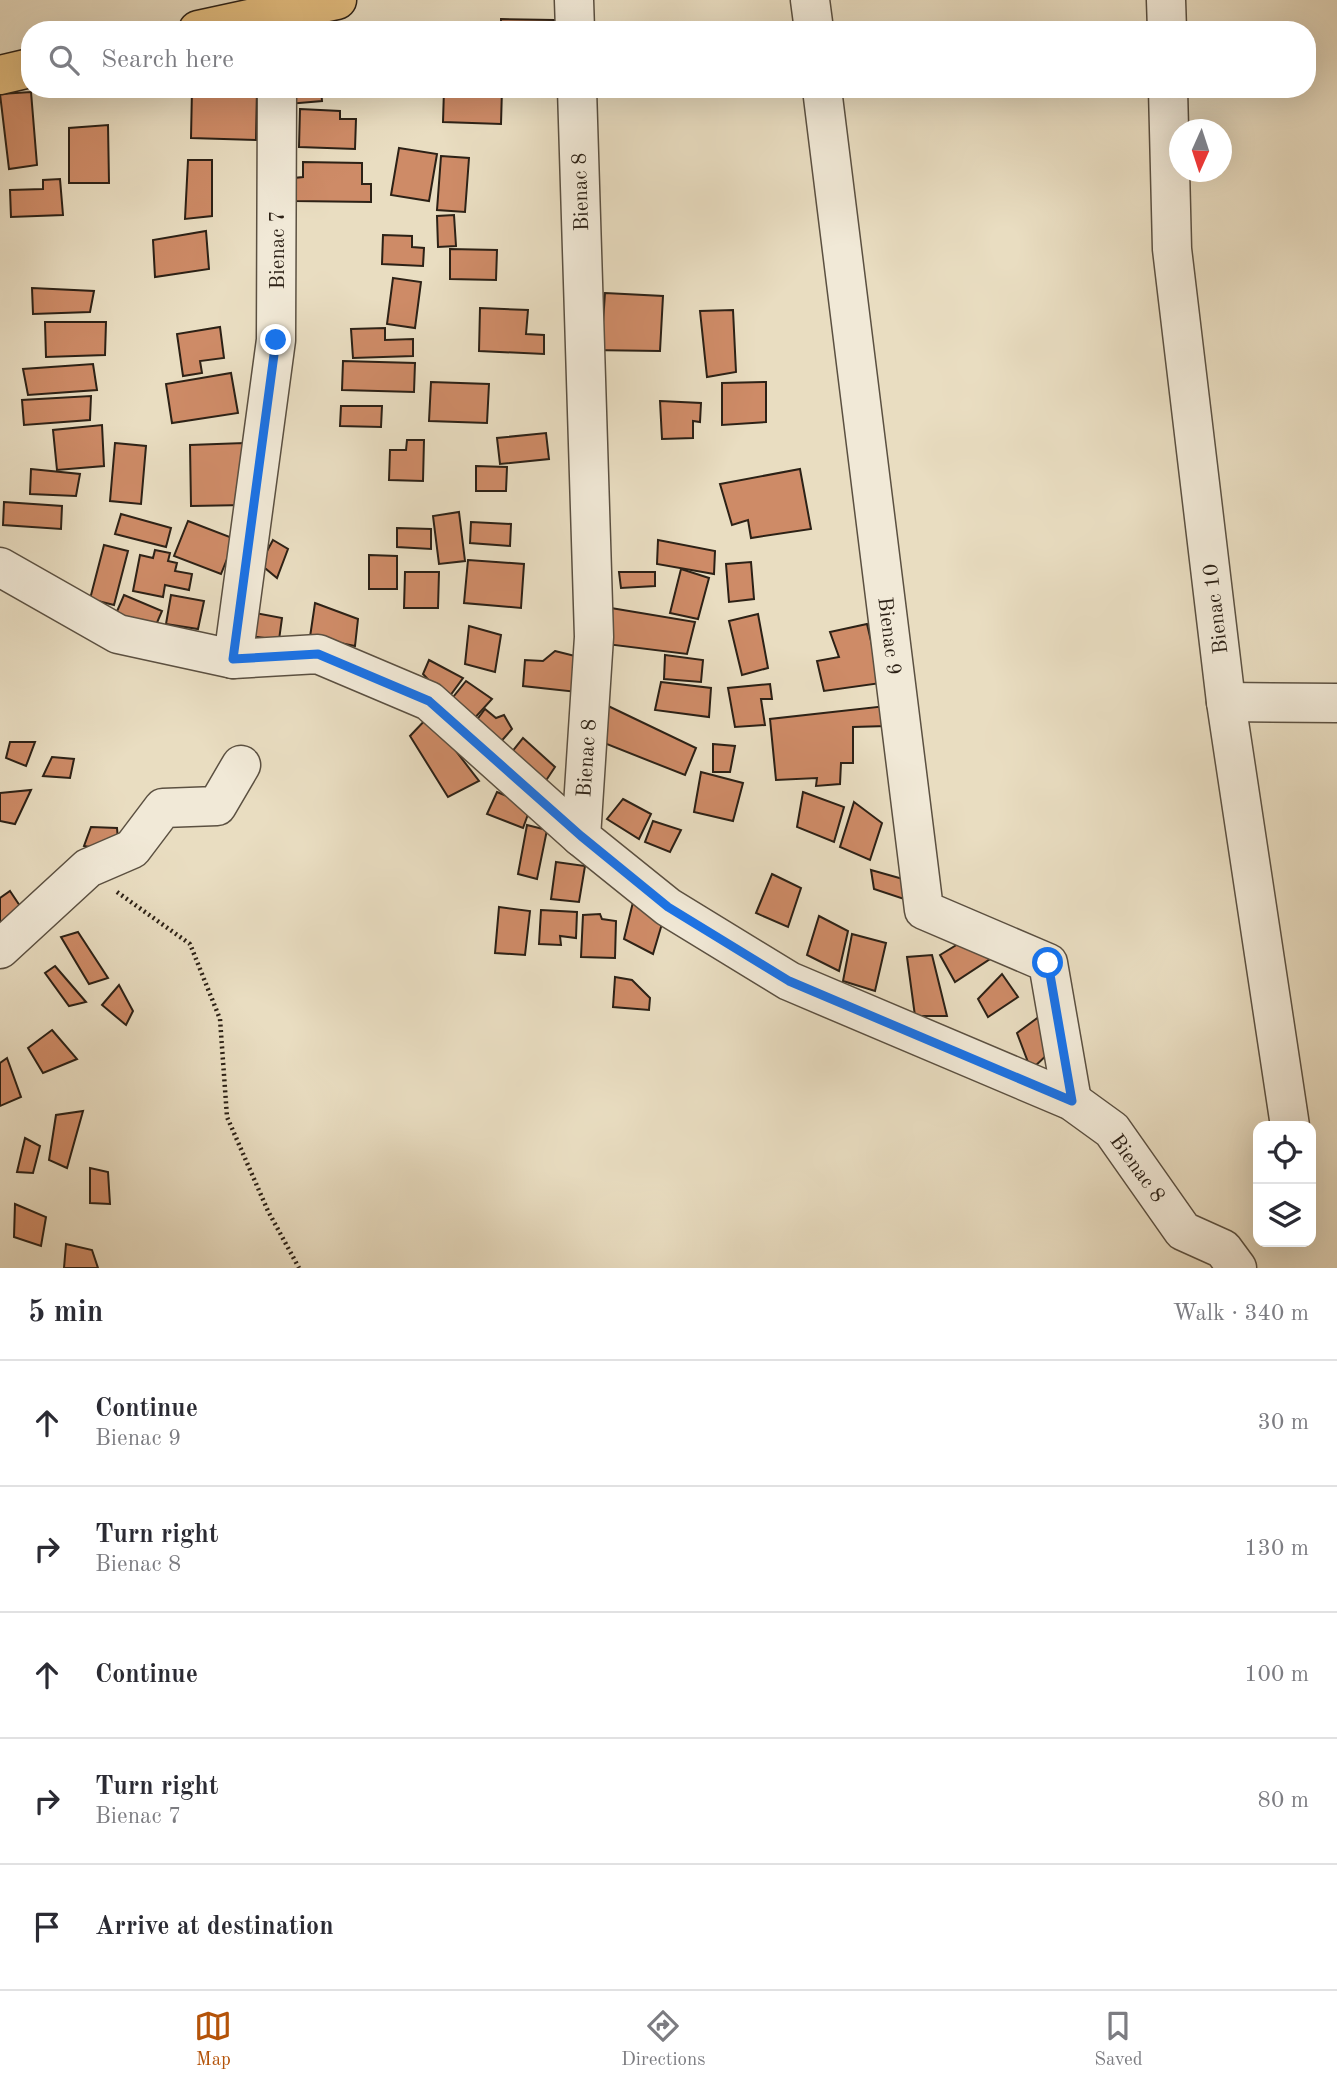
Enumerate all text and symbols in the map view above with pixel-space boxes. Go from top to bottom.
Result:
search box [21,21,1316,98]
icon: search [45,41,83,79]
text: Search here [101,47,234,73]
north arrow [1169,119,1232,182]
street label: Bienac 8 [570,152,593,232]
street label: Bienac 7 [268,211,289,289]
route end [260,324,291,355]
street label: Bienac 10 [1201,562,1232,655]
street label: Bienac 9 [873,596,904,677]
street label: Bienac 8 [574,718,601,798]
route start [1032,947,1063,978]
map controls [1253,1121,1316,1247]
button: locate [1253,1121,1316,1184]
street label: Bienac 8 [1105,1131,1168,1207]
button: layers [1253,1184,1316,1247]
text: 5 min [28,1298,103,1328]
text: Walk · 340 m [1173,1302,1309,1325]
text: Continue [95,1396,198,1422]
icon: ahead [28,1404,66,1442]
text: 30 m [1258,1411,1309,1434]
text: Bienac 9 [95,1427,181,1450]
text: Turn right [95,1522,218,1548]
icon: right [28,1530,66,1568]
text: 130 m [1244,1537,1309,1560]
text: Bienac 8 [95,1553,181,1576]
icon: ahead [28,1656,66,1694]
text: Continue [95,1662,198,1688]
text: 100 m [1244,1663,1309,1686]
text: Turn right [95,1774,218,1800]
icon: right [28,1782,66,1820]
text: 80 m [1258,1789,1309,1812]
text: Bienac 7 [95,1805,181,1828]
icon: arrive [28,1908,66,1946]
text: Arrive at destination [95,1914,334,1940]
tab: Map [194,2007,232,2072]
tab: Directions [621,2007,706,2072]
tab: Saved [1094,2007,1143,2072]

